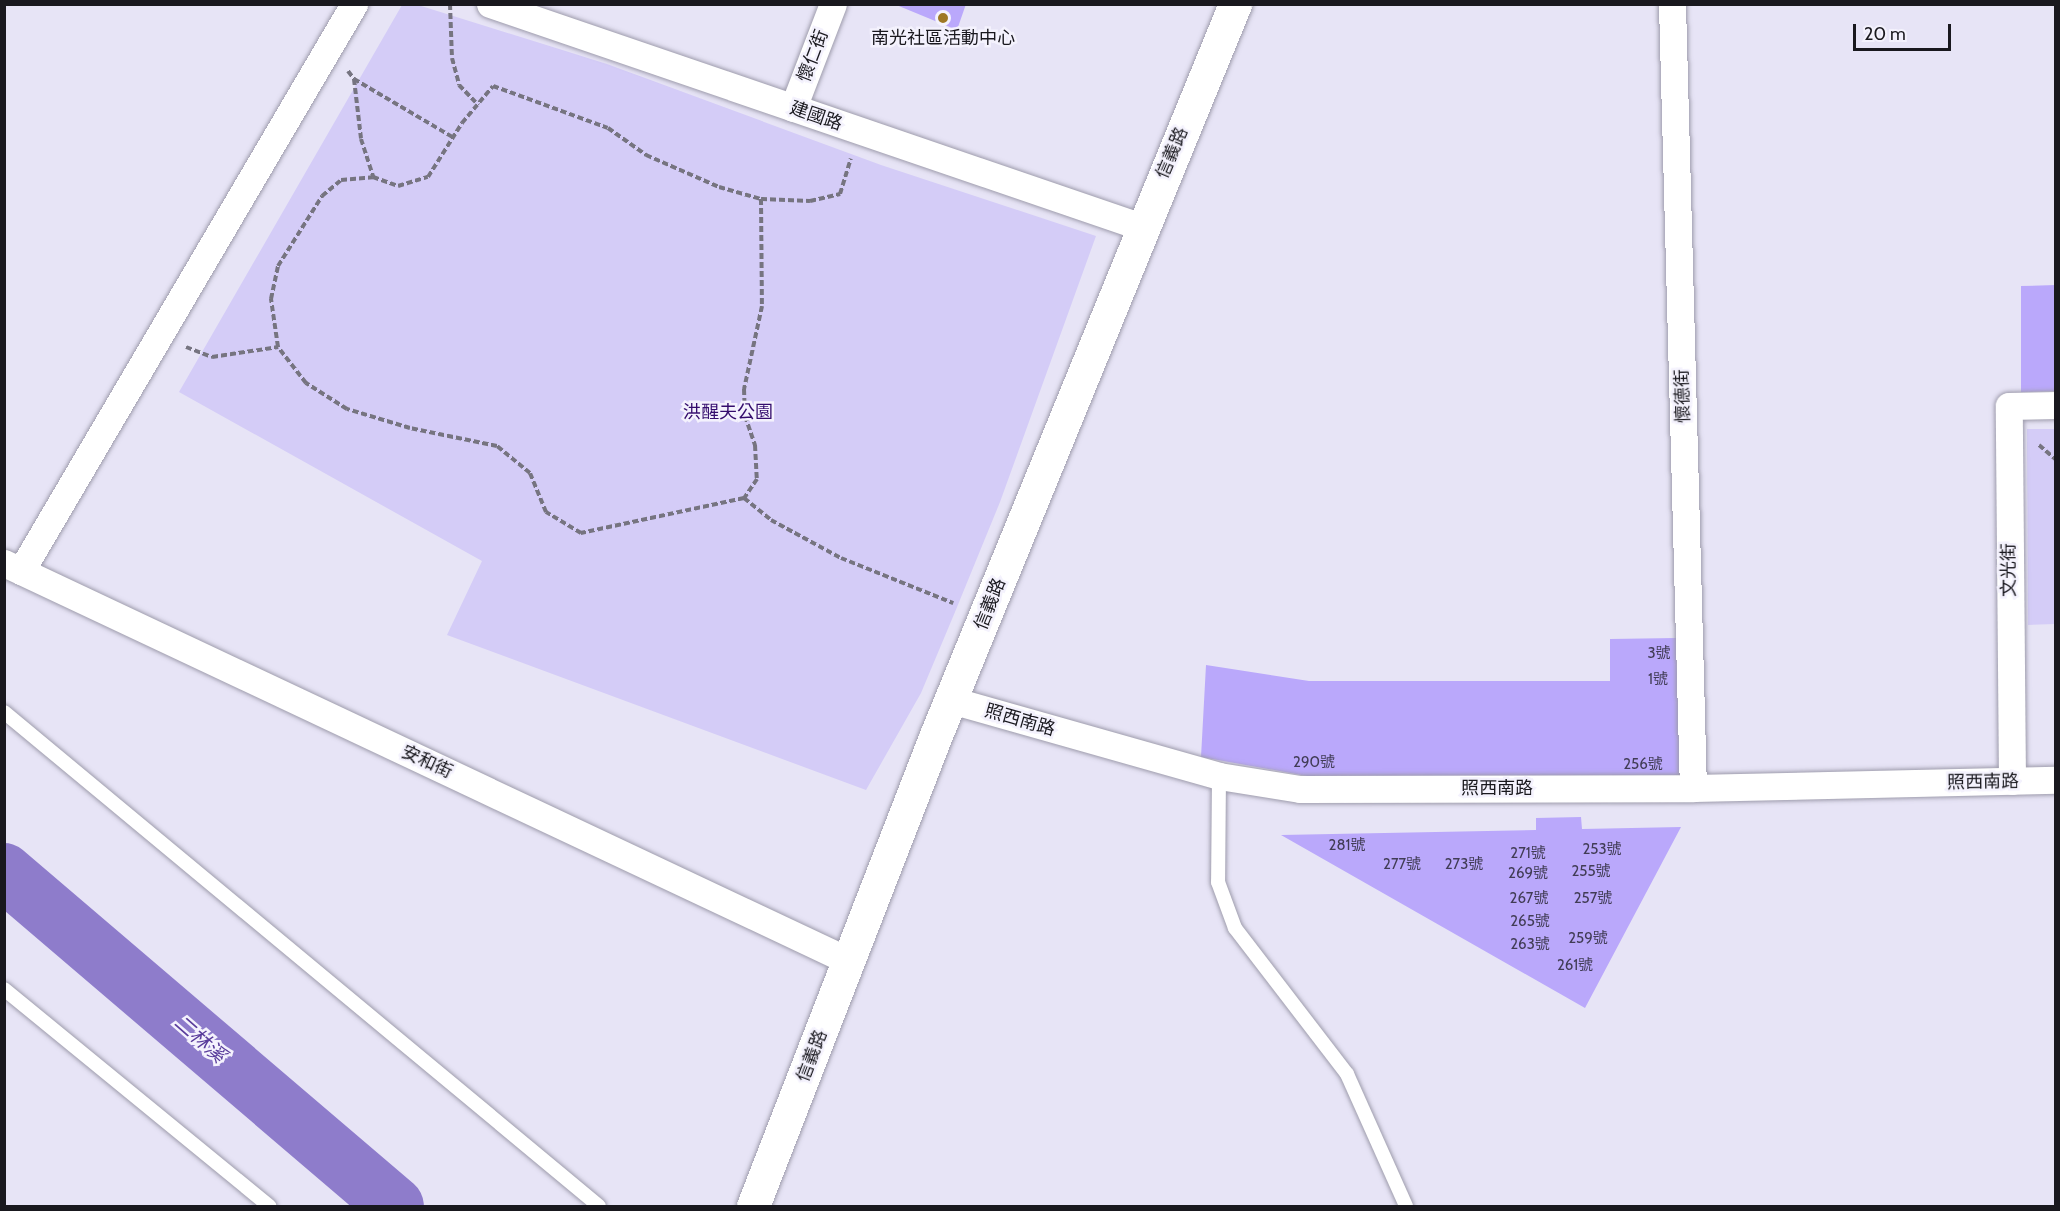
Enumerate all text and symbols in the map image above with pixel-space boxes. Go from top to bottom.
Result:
marker: 南光社區活動中心 [936,11,950,25]
scale bar [1856,12,1954,50]
text: 20 m [1864,23,1906,45]
street label: 懷仁街 [793,27,833,85]
place label: 南光社區活動中心 [871,27,1015,49]
street label: 建國路 [787,97,845,135]
street label: 信義路 [1152,124,1192,182]
street label: 懷德街 [1671,369,1695,423]
park label: 洪醒夫公園 [683,401,773,423]
street label: 文光街 [1998,543,2020,597]
street label: 信義路 [970,575,1010,633]
house number: 3號 [1647,645,1671,663]
house number: 1號 [1648,671,1668,689]
street label: 照西南路 [982,700,1058,740]
street label: 安和街 [398,741,456,783]
house number: 290號 [1293,754,1335,772]
house number: 256號 [1623,756,1663,774]
street label: 照西南路 [1947,771,2019,793]
street label: 照西南路 [1461,777,1533,799]
house number: 281號 [1329,837,1365,855]
house number: 253號 [1582,841,1622,859]
house number: 271號 [1510,845,1546,863]
house number: 277號 [1383,856,1421,874]
house number: 273號 [1445,856,1483,874]
house number: 255號 [1571,863,1611,881]
house number: 269號 [1508,865,1548,883]
house number: 267號 [1510,890,1548,908]
house number: 257號 [1574,890,1612,908]
house number: 265號 [1510,913,1550,931]
house number: 259號 [1568,930,1608,948]
house number: 263號 [1510,936,1550,954]
house number: 261號 [1557,957,1593,975]
water label: 二林溪 [169,1010,231,1068]
street label: 信義路 [792,1027,832,1085]

